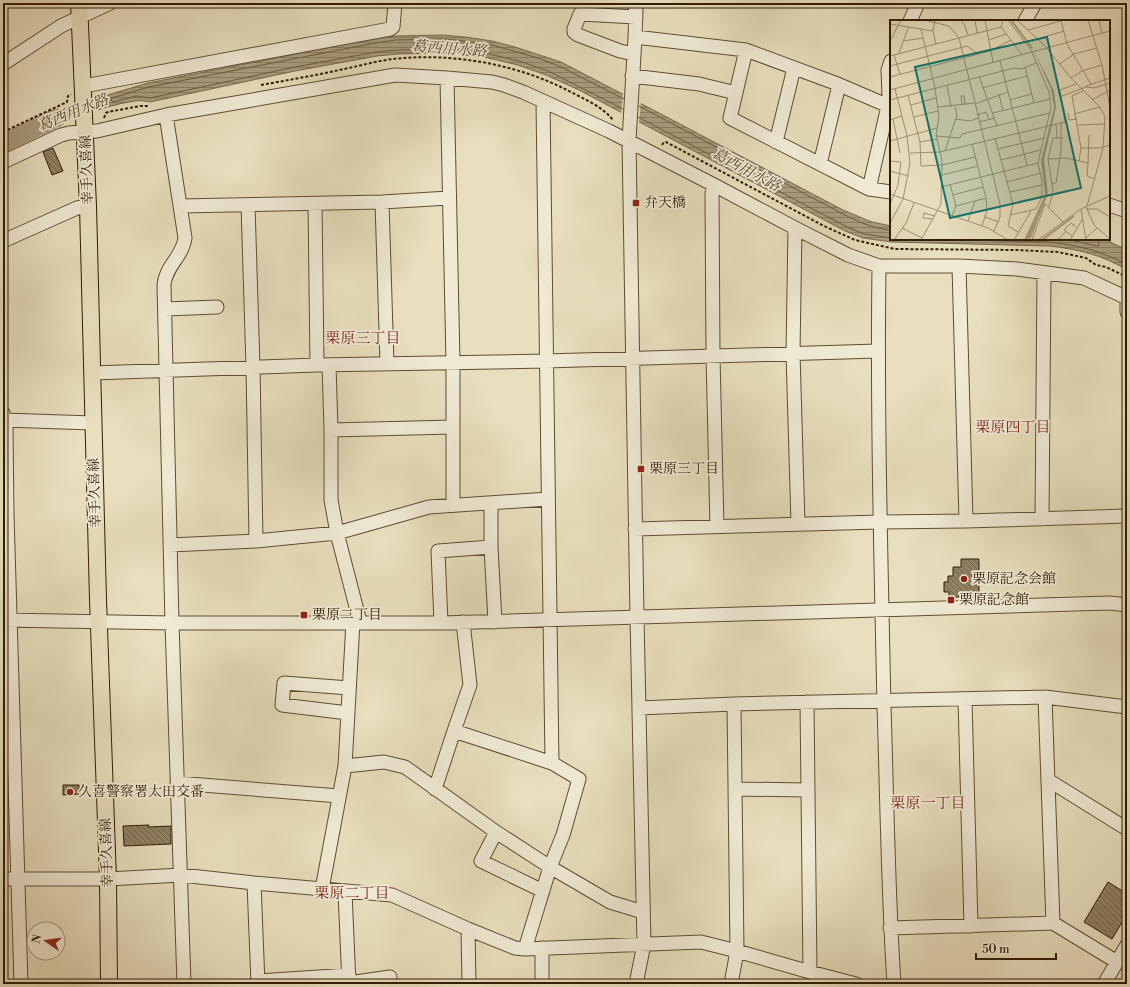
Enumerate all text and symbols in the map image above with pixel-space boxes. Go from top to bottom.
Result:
inset map [890,20,1110,240]
water label: 葛西用水路 [411,37,488,61]
water label: 葛西用水路 [35,90,112,136]
street label: 幸手久喜線 [77,135,97,205]
water label: 葛西用水路 [708,144,784,196]
place label: 弁天橋 [644,194,686,212]
marker: 弁天橋 [631,198,641,208]
district label: 栗原三丁目 [325,329,401,348]
district label: 栗原四丁目 [975,418,1051,437]
street label: 幸手久喜線 [85,458,105,528]
place label: 栗原三丁目 [649,460,719,478]
marker: 栗原三丁目 [636,464,646,474]
place label: 栗原記念会館 [972,570,1056,588]
marker: 栗原記念会館 [959,574,969,584]
place label: 栗原記念館 [959,591,1029,609]
marker: 栗原記念館 [946,595,956,605]
place label: 栗原二丁目 [312,606,382,624]
marker: 栗原二丁目 [299,610,309,620]
place label: 久喜警察署太田交番 [78,783,204,801]
marker: 久喜警察署太田交番 [65,787,75,797]
district label: 栗原一丁目 [890,794,966,813]
street label: 幸手久喜線 [97,818,117,888]
district label: 栗原二丁目 [314,884,390,903]
north arrow [26,921,66,961]
text: N [29,933,45,945]
scale bar [976,935,1056,961]
text: 50 m [982,942,1010,957]

